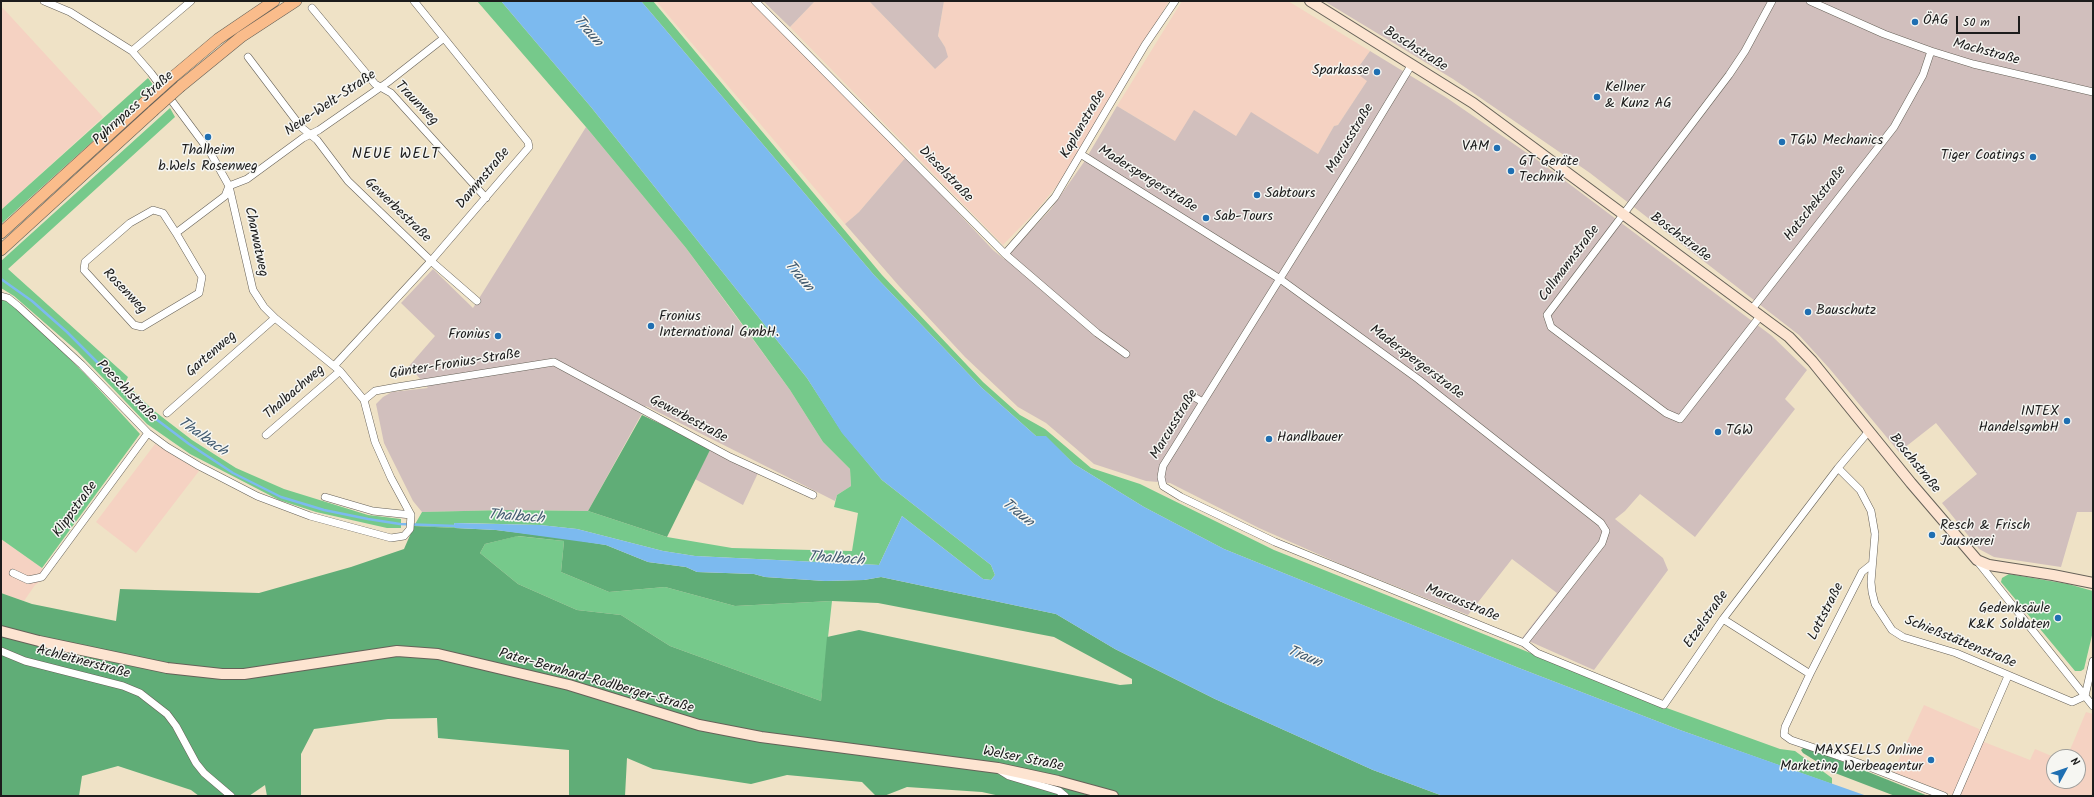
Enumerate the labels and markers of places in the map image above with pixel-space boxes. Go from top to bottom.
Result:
place label: ÖAG [1923,14,1949,30]
marker: ÖAG [1910,17,1920,27]
place label: Sparkasse [1312,64,1369,80]
marker: Sparkasse [1372,67,1382,77]
place label: Kellner & Kunz AG [1605,81,1672,114]
marker: Kellner & Kunz AG [1592,92,1602,102]
marker: Thalheim b.Wels Rosenweg [203,132,213,142]
place label: TGW Mechanics [1790,134,1883,150]
marker: TGW Mechanics [1777,137,1787,147]
place label: VAM [1462,140,1489,156]
marker: VAM [1492,143,1502,153]
place label: Thalheim b.Wels Rosenweg [158,144,258,176]
place label: Tiger Coatings [1941,149,2025,165]
marker: Tiger Coatings [2028,152,2038,162]
place label: GT Geräte Technik [1519,155,1578,188]
marker: GT Geräte Technik [1506,166,1516,176]
place label: Sabtours [1265,187,1315,203]
marker: Sabtours [1252,190,1262,200]
place label: Sab-Tours [1214,210,1273,226]
marker: Sab-Tours [1201,213,1211,223]
place label: Bauschutz [1816,304,1876,320]
marker: Bauschutz [1803,307,1813,317]
place label: Fronius International GmbH. [659,310,779,342]
marker: Fronius International GmbH. [646,321,656,331]
place label: Fronius [448,328,490,344]
marker: Fronius [493,331,503,341]
place label: INTEX HandelsgmbH [1978,405,2059,438]
marker: INTEX HandelsgmbH [2062,416,2072,426]
place label: TGW [1726,424,1753,440]
marker: TGW [1713,427,1723,437]
place label: Handlbauer [1277,431,1342,447]
marker: Handlbauer [1264,434,1274,444]
place label: Resch & Frisch Jausnerei [1940,519,2030,552]
marker: Resch & Frisch Jausnerei [1927,530,1937,540]
place label: Gedenksäule K&K Soldaten [1968,602,2050,634]
marker: Gedenksäule K&K Soldaten [2053,613,2063,623]
place label: MAXSELLS Online Marketing Werbeagentur [1780,744,1923,776]
marker: MAXSELLS Online Marketing Werbeagentur [1926,755,1936,765]

